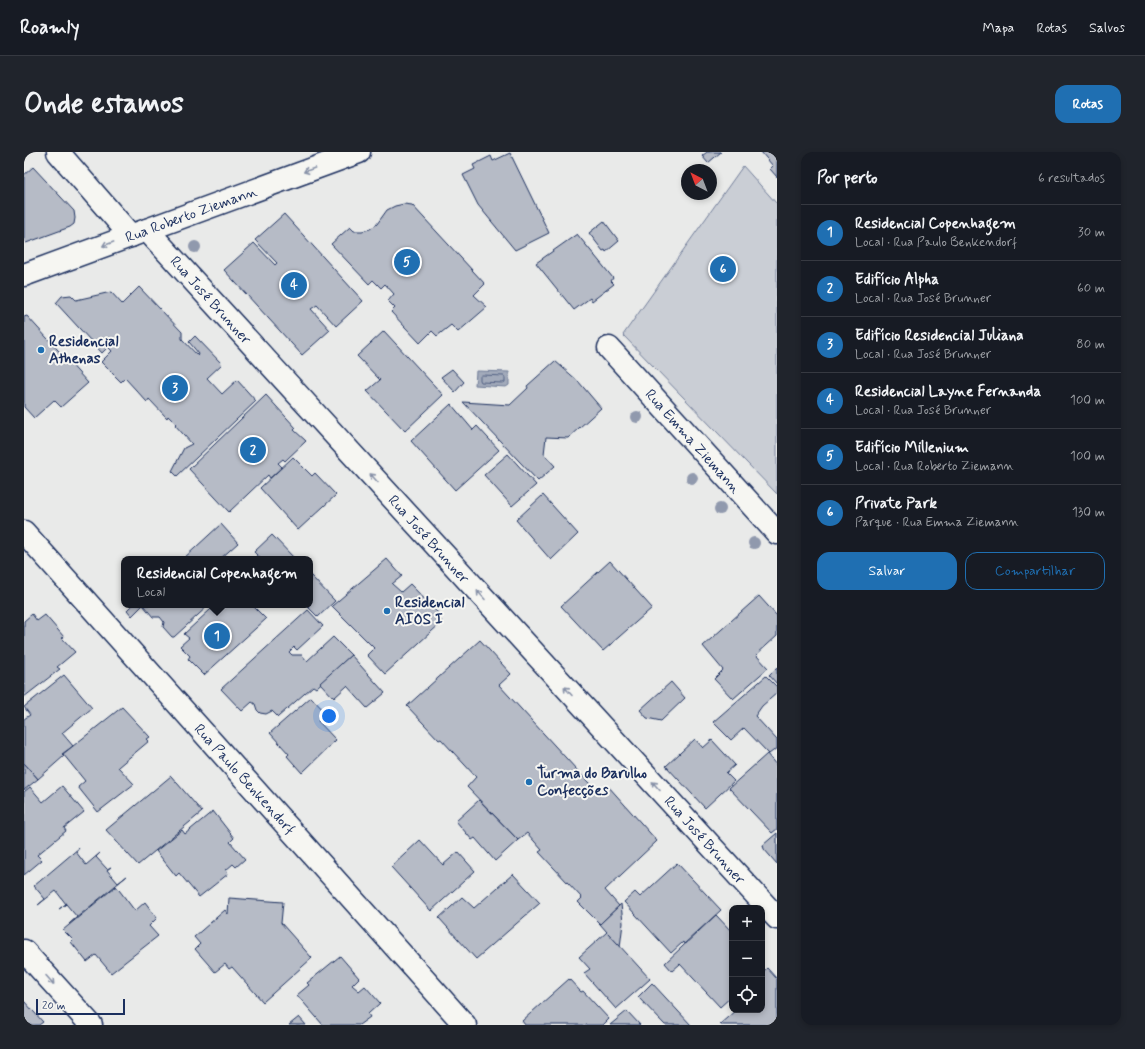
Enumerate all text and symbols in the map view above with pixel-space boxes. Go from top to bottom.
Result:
text: Roamly [20,15,79,40]
text: Mapa [983,19,1014,37]
text: Rotas [1036,19,1067,37]
text: Salvos [1089,19,1125,37]
button: Rotas [1055,85,1121,123]
text: Onde estamos [24,86,184,123]
north arrow [681,164,717,200]
one-way arrow [304,167,316,175]
text: Por perto [817,167,878,189]
text: 6 resultados [1038,170,1105,187]
street label: Rua Roberto Ziemann [123,182,260,248]
text: Residencial Copenhagem [855,214,1016,234]
text: 1 [827,224,833,241]
text: 30 m [1078,224,1105,241]
text: Local · Rua Paulo Benkendorf [855,234,1017,251]
one-way arrow [103,241,115,249]
pin: 5 [394,247,420,277]
street label: Rua José Brunner [165,252,256,350]
pin: 6 [710,254,736,284]
pin: 4 [281,270,307,300]
text: Edifício Alpha [855,270,939,290]
text: 2 [827,280,833,297]
text: 60 m [1077,280,1105,297]
text: Local · Rua José Brunner [855,290,991,307]
text: Edifício Residencial Juliana [855,326,1024,346]
place label: Residencial Athenas [49,332,118,369]
text: 3 [827,336,833,353]
text: 80 m [1076,336,1105,353]
marker: Residencial Athenas [36,345,46,355]
text: Local · Rua José Brunner [855,346,991,363]
pin: 3 [162,373,188,403]
text: Residencial Layne Fernanda [855,382,1041,402]
street label: Rua Emma Ziemann [640,385,745,498]
text: 4 [826,392,834,409]
text: 100 m [1070,392,1105,409]
text: Local · Rua José Brunner [855,402,991,419]
pin: 2 [240,435,266,465]
text: Edifício Millenium [855,438,969,458]
text: 5 [826,448,834,465]
text: 100 m [1070,448,1105,465]
text: Local · Rua Roberto Ziemann [855,458,1014,475]
one-way arrow [369,473,379,483]
street label: Rua José Brunner [383,491,474,589]
text: Private Park [855,494,937,514]
text: 6 [827,504,833,521]
text: 130 m [1072,504,1105,521]
text: Parque · Rua Emma Ziemann [855,514,1019,531]
button: Salvar [817,552,957,590]
button: Compartilhar [965,552,1105,590]
popup [121,556,313,608]
text: Residencial Copenhagem [137,564,297,584]
text: Local [137,584,165,601]
one-way arrow [476,590,485,600]
place label: Residencial AIOS I [395,593,464,630]
marker: Residencial AIOS I [382,606,392,616]
pin: 1 [204,621,230,651]
one-way arrow [564,685,573,696]
your location [319,706,339,726]
street label: Rua Paulo Benkendorf [189,720,300,839]
place label: Turma do Barulho Confecções [537,764,648,801]
marker: Turma do Barulho Confecções [524,777,534,787]
one-way arrow [652,782,661,792]
street label: Rua José Brunner [659,792,750,890]
map controls [729,905,765,1013]
button: + [729,905,765,941]
button: − [729,941,765,977]
one-way arrow [45,975,55,985]
button: locate [729,977,765,1013]
scale bar [36,997,125,1016]
text: 20 m [42,999,65,1013]

